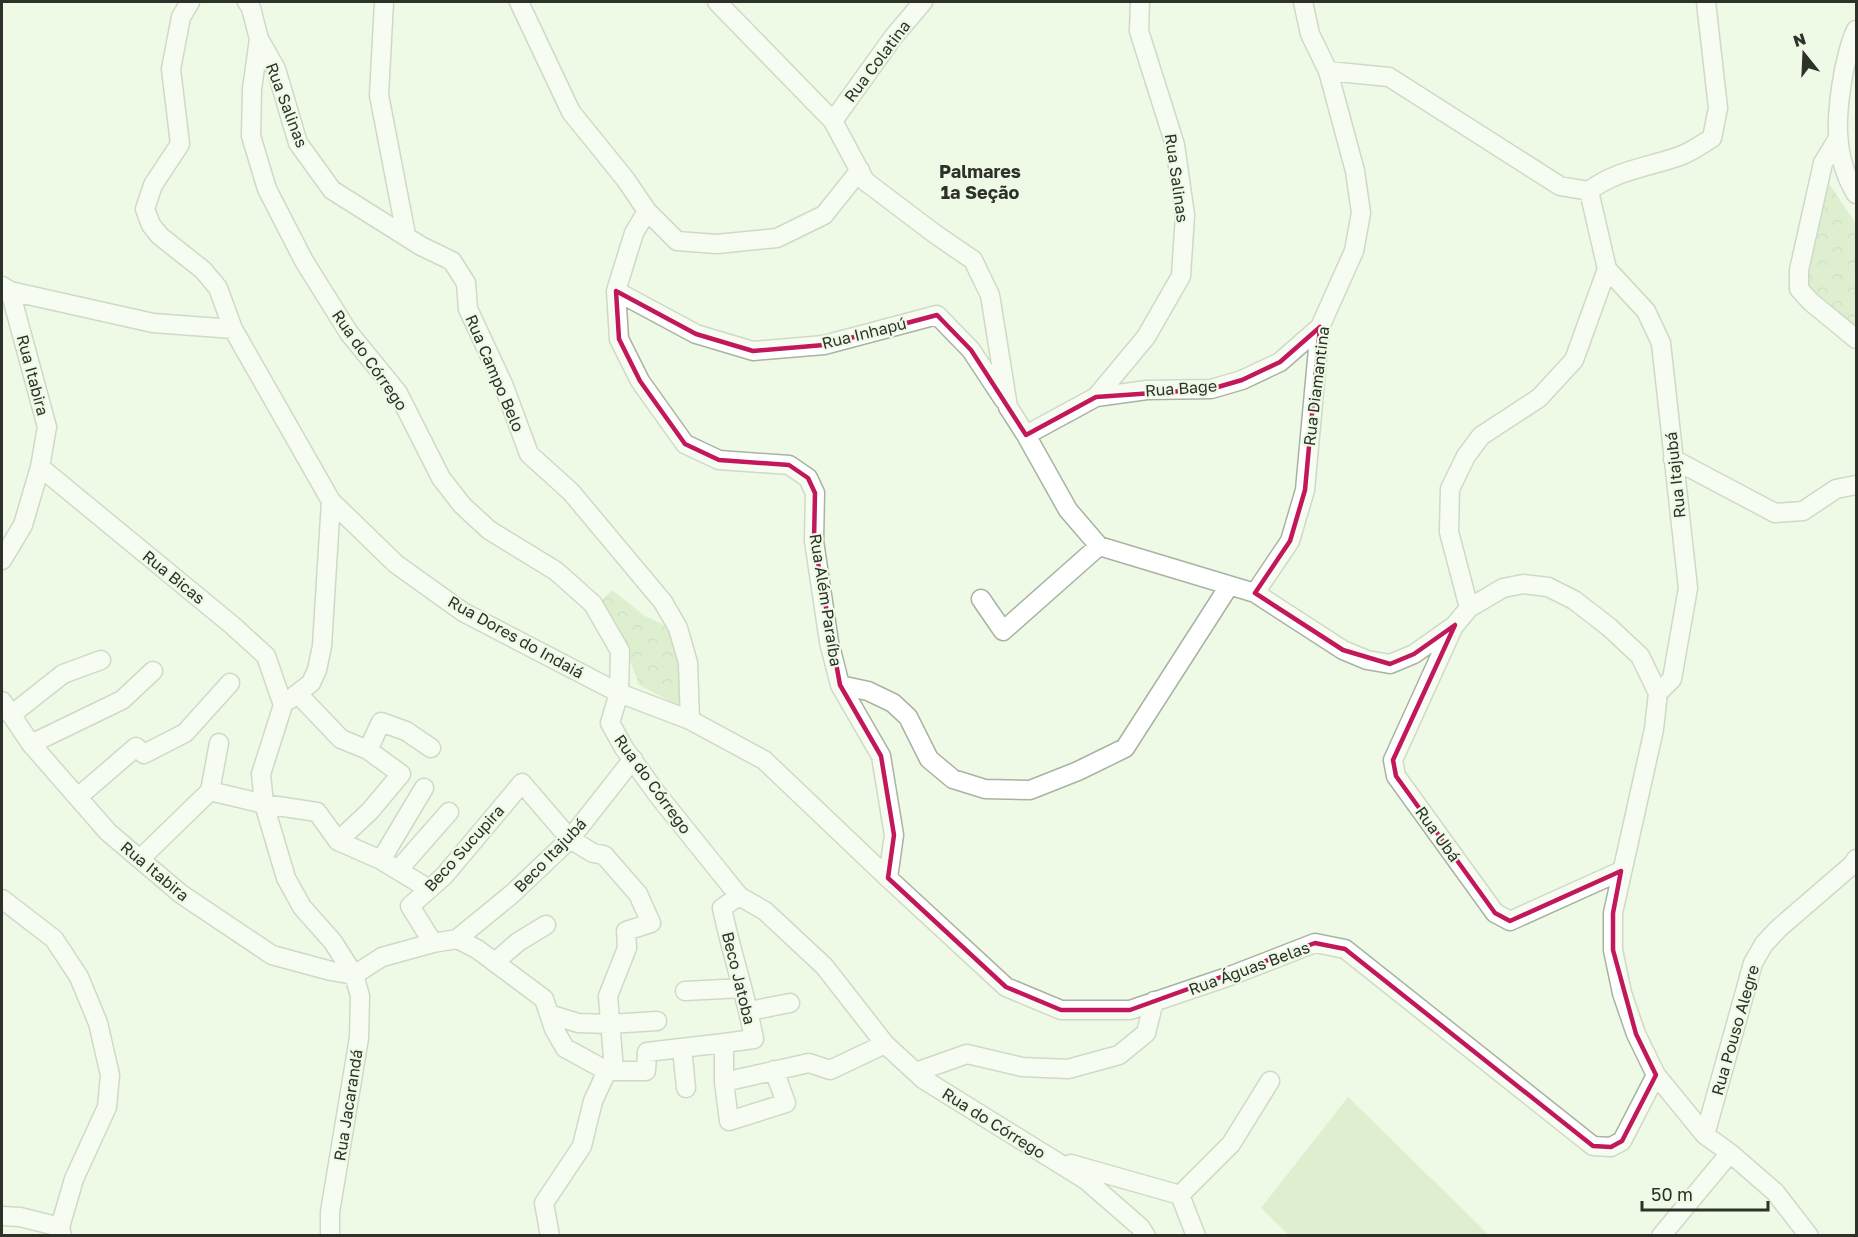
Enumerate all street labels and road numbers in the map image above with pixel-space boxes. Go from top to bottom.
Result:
street label: Rua Colatina [840,16,914,106]
street label: Rua Salinas [262,60,312,150]
street label: Rua Salinas [1161,132,1193,224]
street label: Rua do Córrego [328,306,412,414]
street label: Rua Campo Belo [461,311,529,435]
street label: Rua Inhapú [820,313,908,353]
street label: Rua Diamantina [1299,325,1333,447]
street label: Rua Itabira [13,332,53,418]
street label: Rua Bage [1144,376,1218,400]
street label: Rua Itajubá [1661,431,1689,519]
street label: Rua Além Paraíba [806,532,846,668]
street label: Rua Bicas [139,546,209,608]
street label: Rua Dores do Indaiá [444,591,588,683]
street label: Rua do Córrego [610,730,696,838]
street label: Beco Sucupira [420,800,508,896]
street label: Rua Ubá [1411,802,1465,866]
street label: Beco Itajubá [510,814,590,896]
street label: Rua Itabira [117,837,193,905]
street label: Beco Jatoba [718,930,760,1026]
street label: Rua Águas Belas [1186,937,1312,999]
street label: Rua Pouso Alegre [1707,962,1763,1098]
street label: Rua Jacarandá [329,1048,367,1162]
street label: Rua do Córrego [939,1083,1049,1163]

